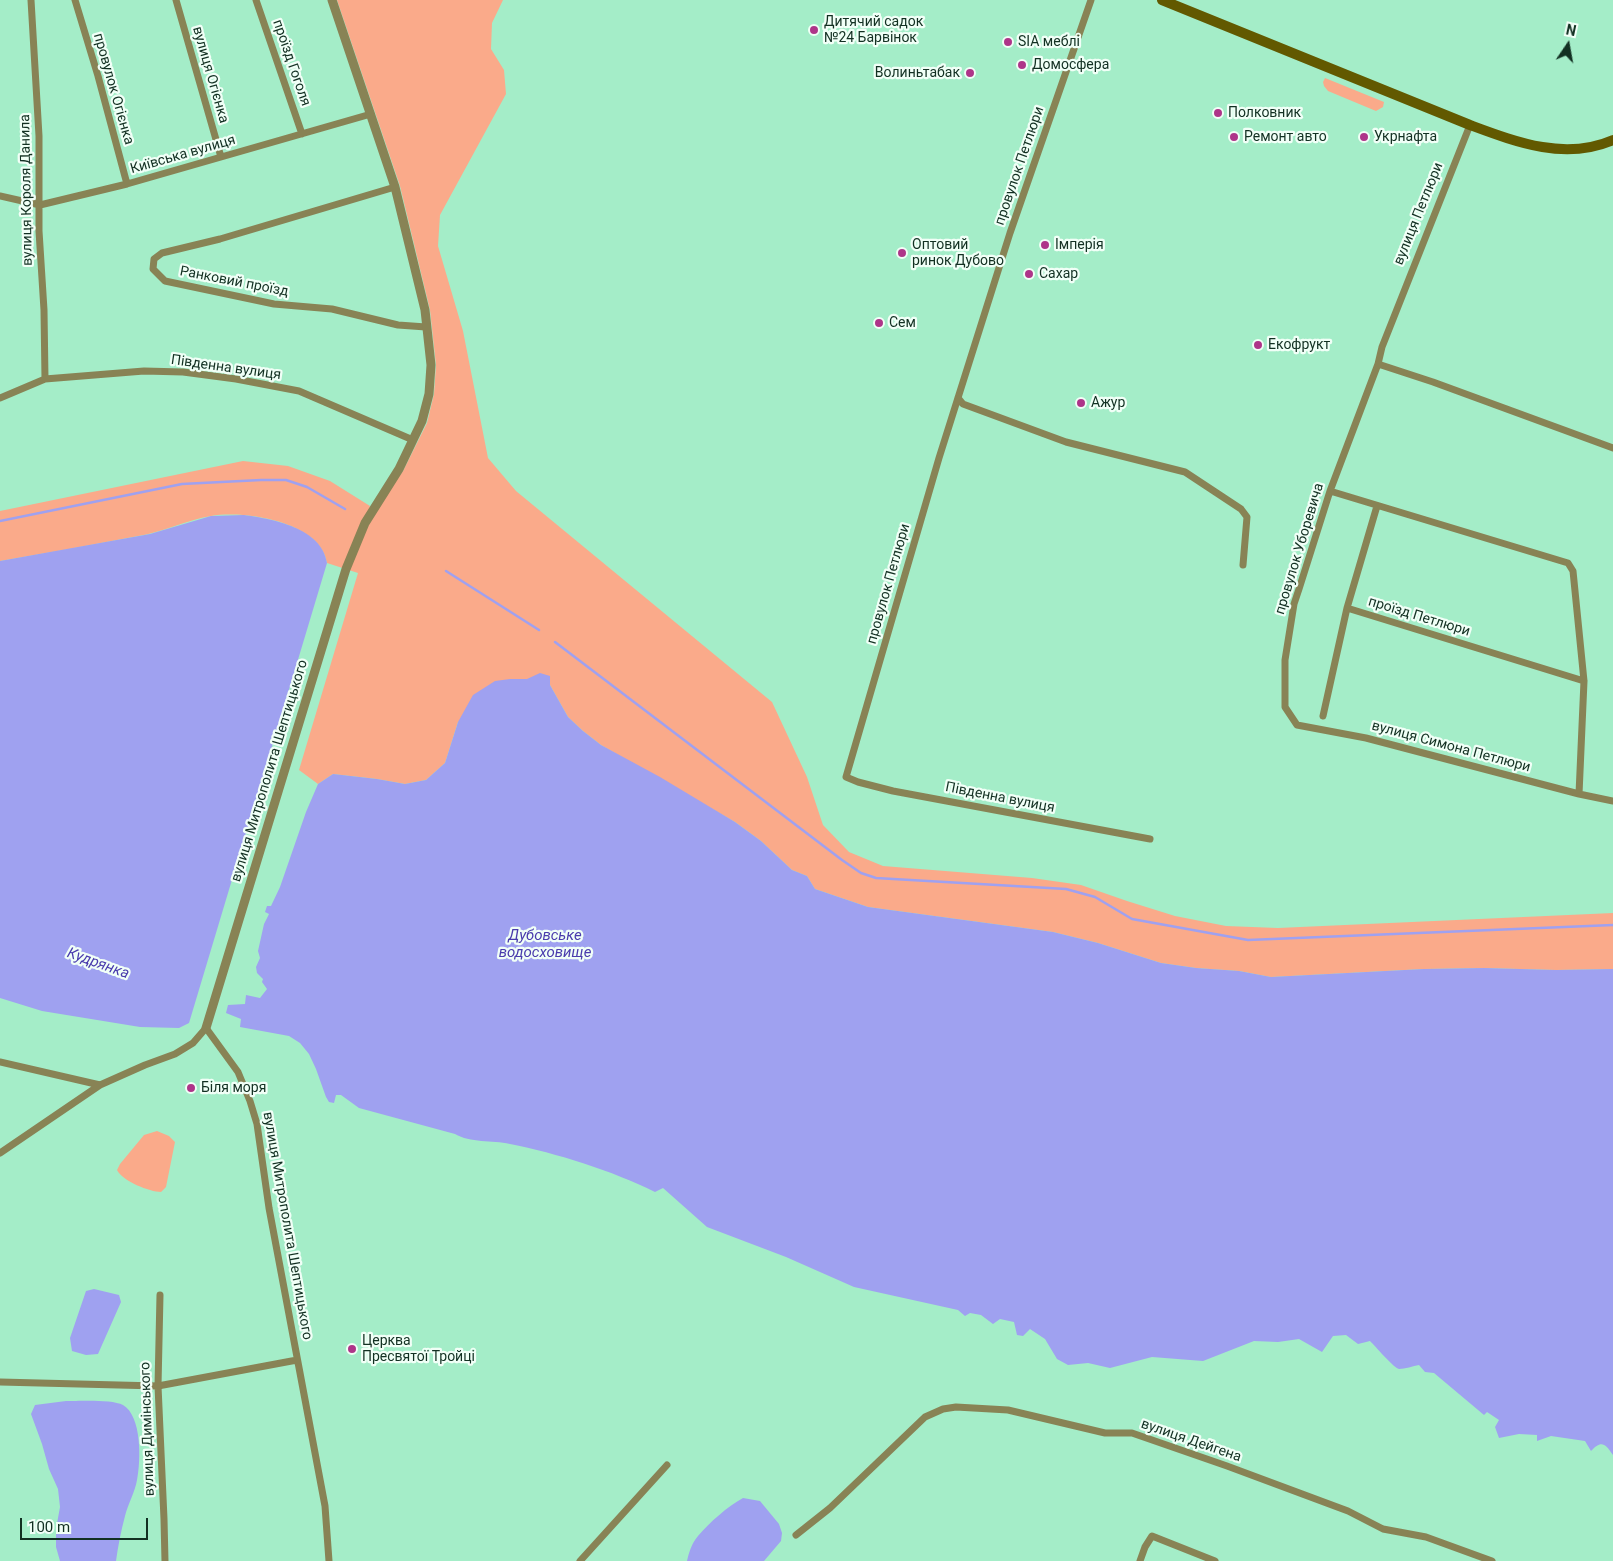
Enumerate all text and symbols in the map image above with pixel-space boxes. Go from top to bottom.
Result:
place label: Дитячий садок №24 Барвінок [824,14,923,46]
street label: проїзд Гоголя [268,18,314,108]
north arrow [1543,20,1593,70]
text: N [1565,21,1578,39]
marker: Дитячий садок №24 Барвінок [808,24,820,36]
street label: вулиця Огієнка [188,25,232,125]
street label: провулок Огієнка [89,31,137,147]
place label: SIA меблі [1018,34,1080,50]
marker: SIA меблі [1002,36,1014,48]
place label: Домосфера [1032,57,1109,73]
marker: Домосфера [1016,59,1028,71]
place label: Волиньтабак [875,65,960,81]
marker: Волиньтабак [964,67,976,79]
street label: провулок Петлюри [992,105,1048,227]
place label: Полковник [1228,105,1301,121]
marker: Полковник [1212,107,1224,119]
street label: вулиця Короля Данила [17,114,37,266]
place label: Ремонт авто [1244,129,1327,145]
place label: Укрнафта [1374,129,1437,145]
marker: Ремонт авто [1228,131,1240,143]
marker: Укрнафта [1358,131,1370,143]
street label: Київська вулиця [129,132,237,178]
street label: вулиця Петлюри [1391,160,1447,268]
place label: Оптовий ринок Дубово [912,237,1004,270]
place label: Імперія [1055,237,1104,253]
marker: Імперія [1039,239,1051,251]
marker: Оптовий ринок Дубово [896,247,908,259]
street label: Ранковий проїзд [178,263,290,301]
place label: Сахар [1039,266,1078,282]
marker: Сахар [1023,268,1035,280]
place label: Сем [889,315,916,331]
marker: Сем [873,317,885,329]
place label: Екофрукт [1268,337,1330,353]
marker: Екофрукт [1252,339,1264,351]
street label: Південна вулиця [170,352,282,384]
place label: Ажур [1091,395,1125,411]
marker: Ажур [1075,397,1087,409]
street label: провулок Уборевича [1272,481,1328,617]
street label: провулок Петлюри [864,522,914,646]
street label: проїзд Петлюри [1366,594,1472,640]
street label: вулиця Митрополита Шептицького [228,658,312,884]
street label: вулиця Симона Петлюри [1370,718,1532,776]
street label: Південна вулиця [944,779,1056,817]
water label: Дубовське водосховище [499,927,591,962]
water label: Кудрянка [65,944,131,984]
place label: Біля моря [201,1080,266,1096]
marker: Біля моря [185,1082,197,1094]
street label: вулиця Митрополита Шептицького [259,1111,315,1341]
place label: Церква Пресвятої Тройці [362,1333,475,1365]
marker: Церква Пресвятої Тройці [346,1343,358,1355]
street label: вулиця Димінського [137,1361,159,1497]
street label: вулиця Дейгена [1139,1416,1243,1466]
scale bar [22,1508,150,1540]
text: 100 m [28,1518,70,1536]

